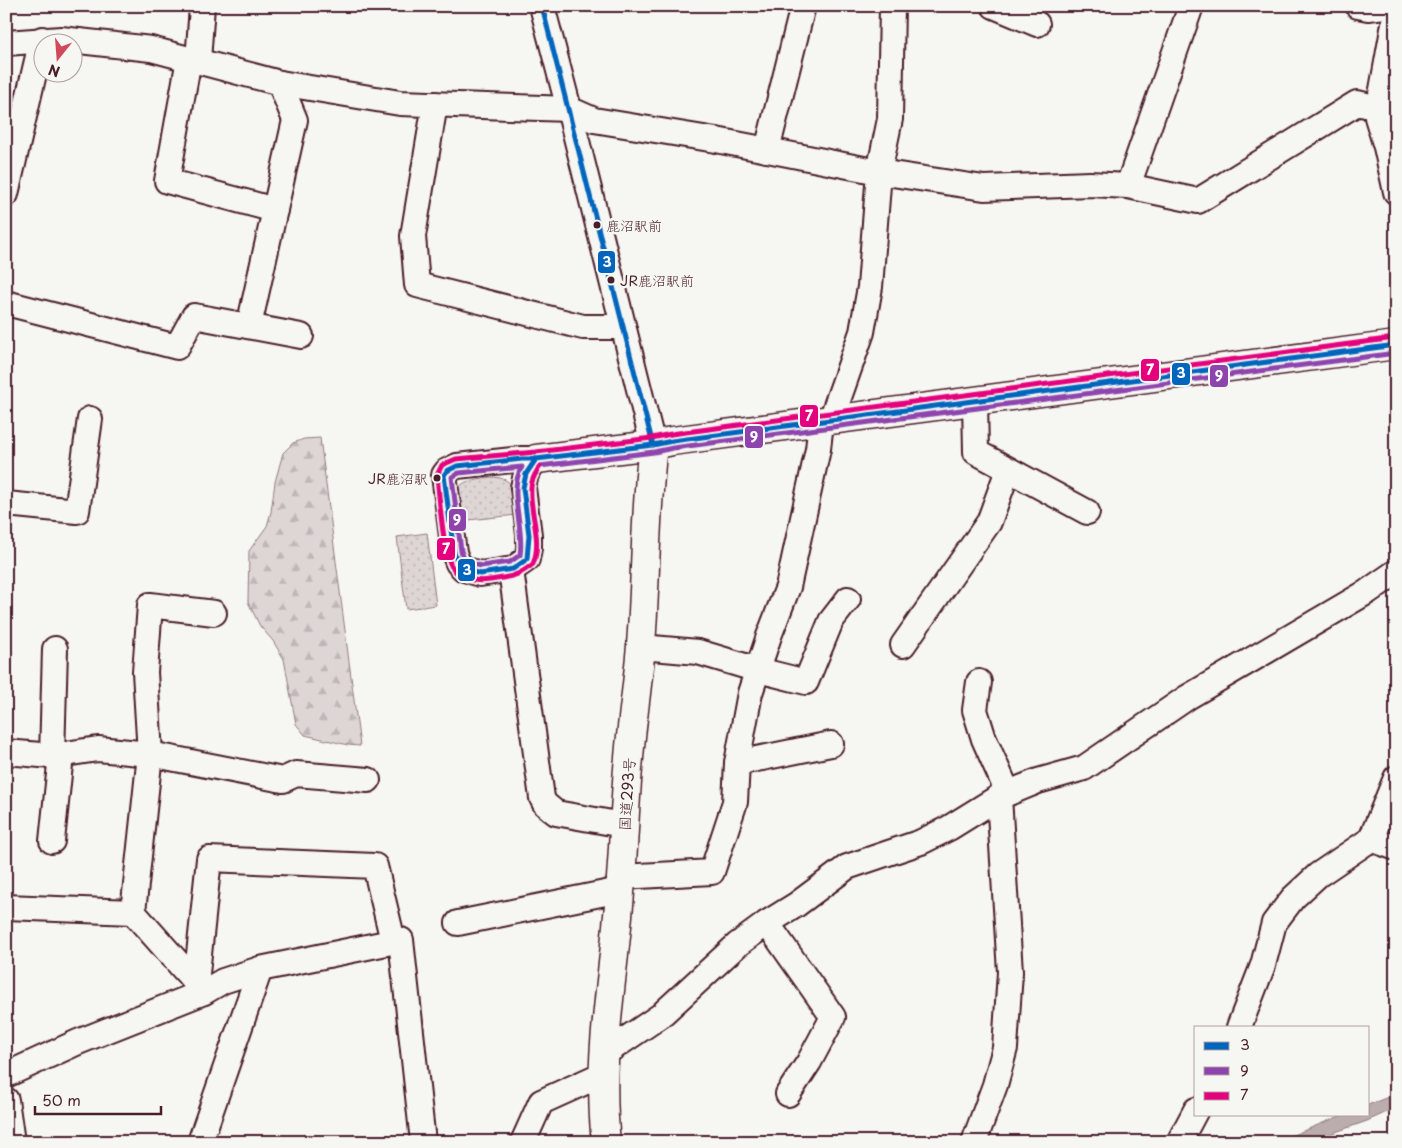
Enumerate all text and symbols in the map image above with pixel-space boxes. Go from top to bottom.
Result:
north arrow [32,32,82,82]
text: N [46,59,62,83]
place label: 鹿沼駅前 [606,215,662,236]
marker: 鹿沼駅前 [592,220,602,230]
line badge: 3 [597,250,616,274]
text: 3 [602,251,612,272]
place label: JR鹿沼駅前 [620,270,694,291]
marker: JR鹿沼駅前 [606,275,616,285]
line badge: 7 [1140,358,1160,382]
text: 7 [1146,359,1155,380]
line badge: 3 [1171,362,1191,386]
text: 3 [1176,362,1186,383]
line badge: 9 [1209,364,1229,388]
text: 9 [1215,365,1223,386]
line badge: 7 [799,404,819,428]
text: 7 [805,405,814,426]
line badge: 9 [744,425,764,449]
text: 9 [750,426,758,447]
place label: JR鹿沼駅 [368,468,428,489]
marker: JR鹿沼駅 [432,473,442,483]
line badge: 9 [448,508,467,532]
text: 9 [453,509,461,530]
line badge: 7 [436,537,456,561]
text: 7 [442,538,451,559]
line badge: 3 [457,558,476,582]
text: 3 [462,559,472,580]
street label: 国道293号 [612,756,640,832]
legend [1194,1026,1370,1116]
text: 3 [1240,1032,1250,1055]
text: 9 [1240,1058,1249,1081]
text: 7 [1240,1082,1249,1105]
scale bar [35,1083,161,1115]
text: 50 m [42,1088,81,1111]

